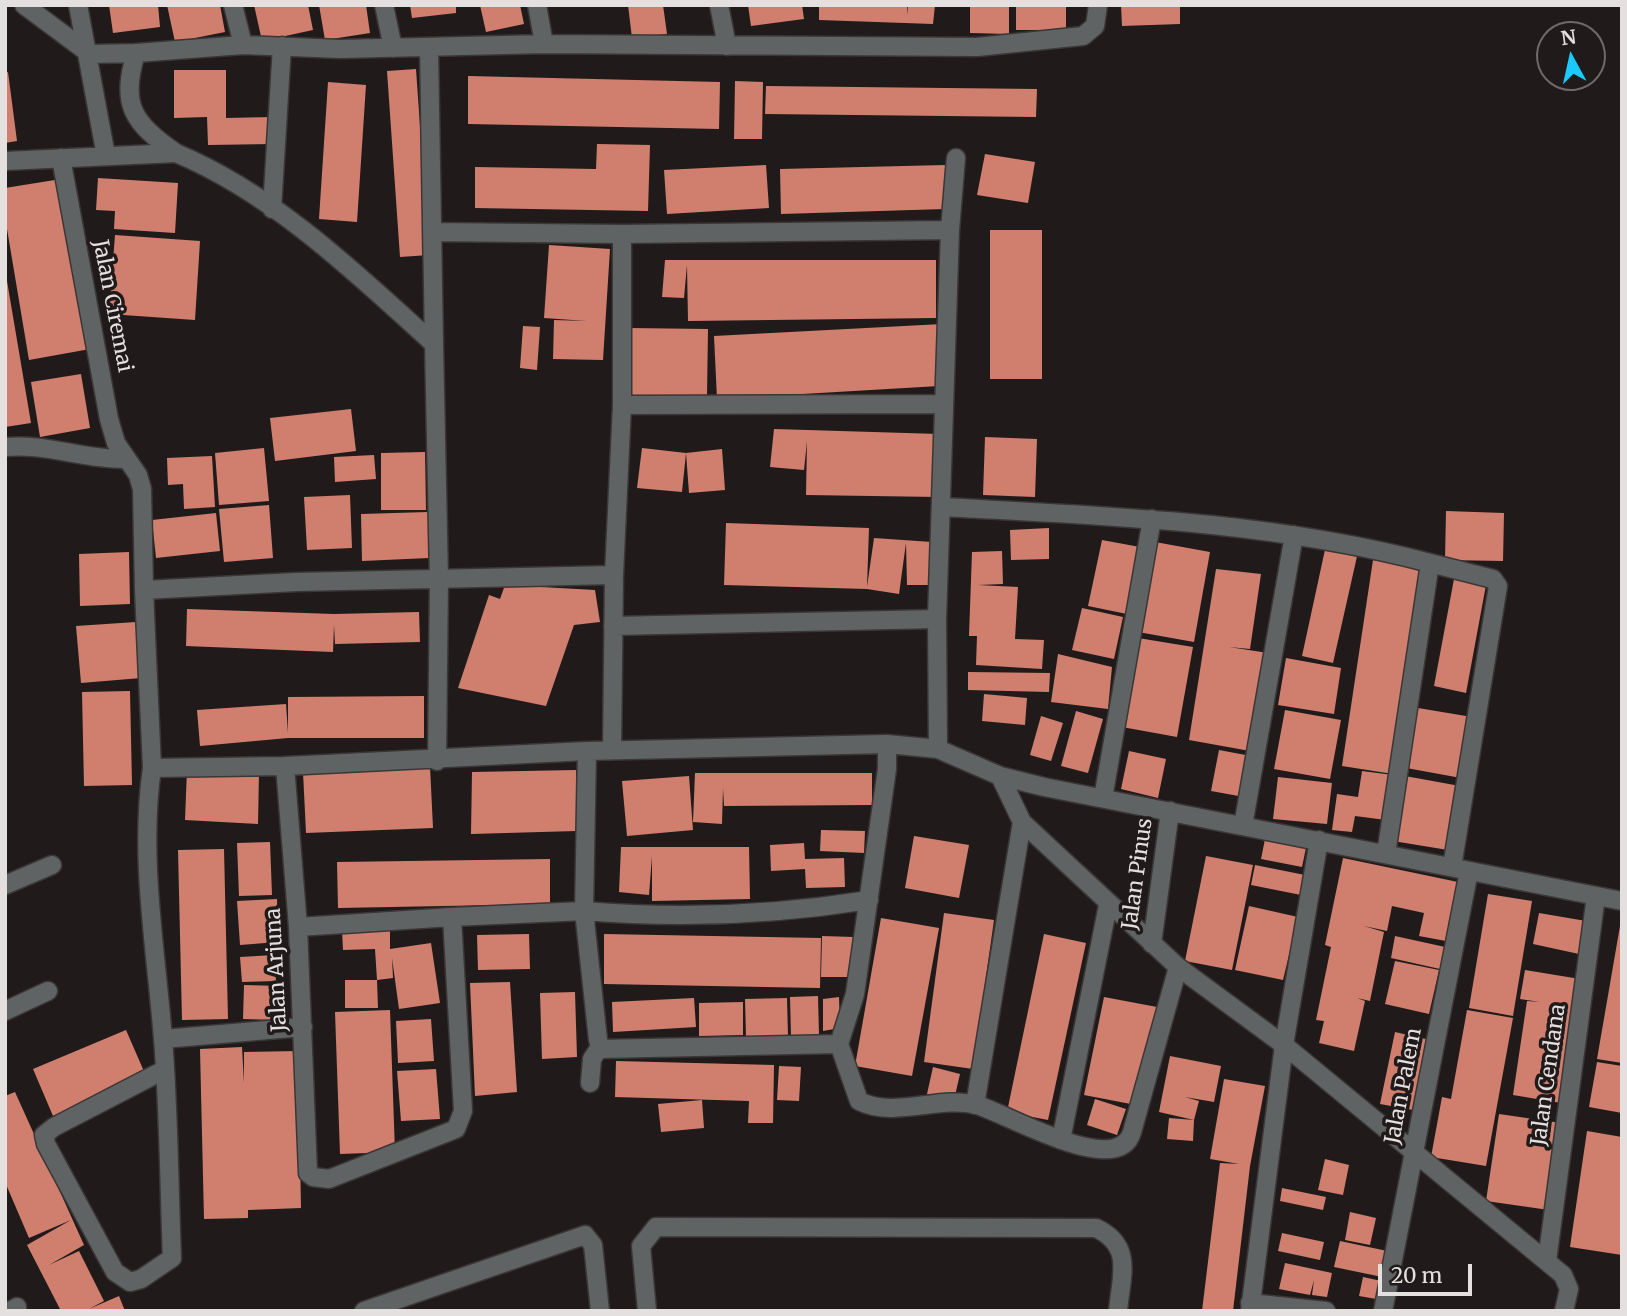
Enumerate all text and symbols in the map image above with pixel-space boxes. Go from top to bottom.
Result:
north arrow [1536,21,1606,91]
text: N [1559,24,1577,50]
street label: Jalan Ciremai [87,238,137,374]
street label: Jalan Pinus [1118,817,1158,931]
street label: Jalan Arjuna [261,907,293,1033]
street label: Jalan Cendana [1527,1003,1571,1147]
street label: Jalan Palem [1380,1026,1428,1146]
scale bar [1382,1250,1476,1294]
text: 20 m [1391,1262,1442,1289]

